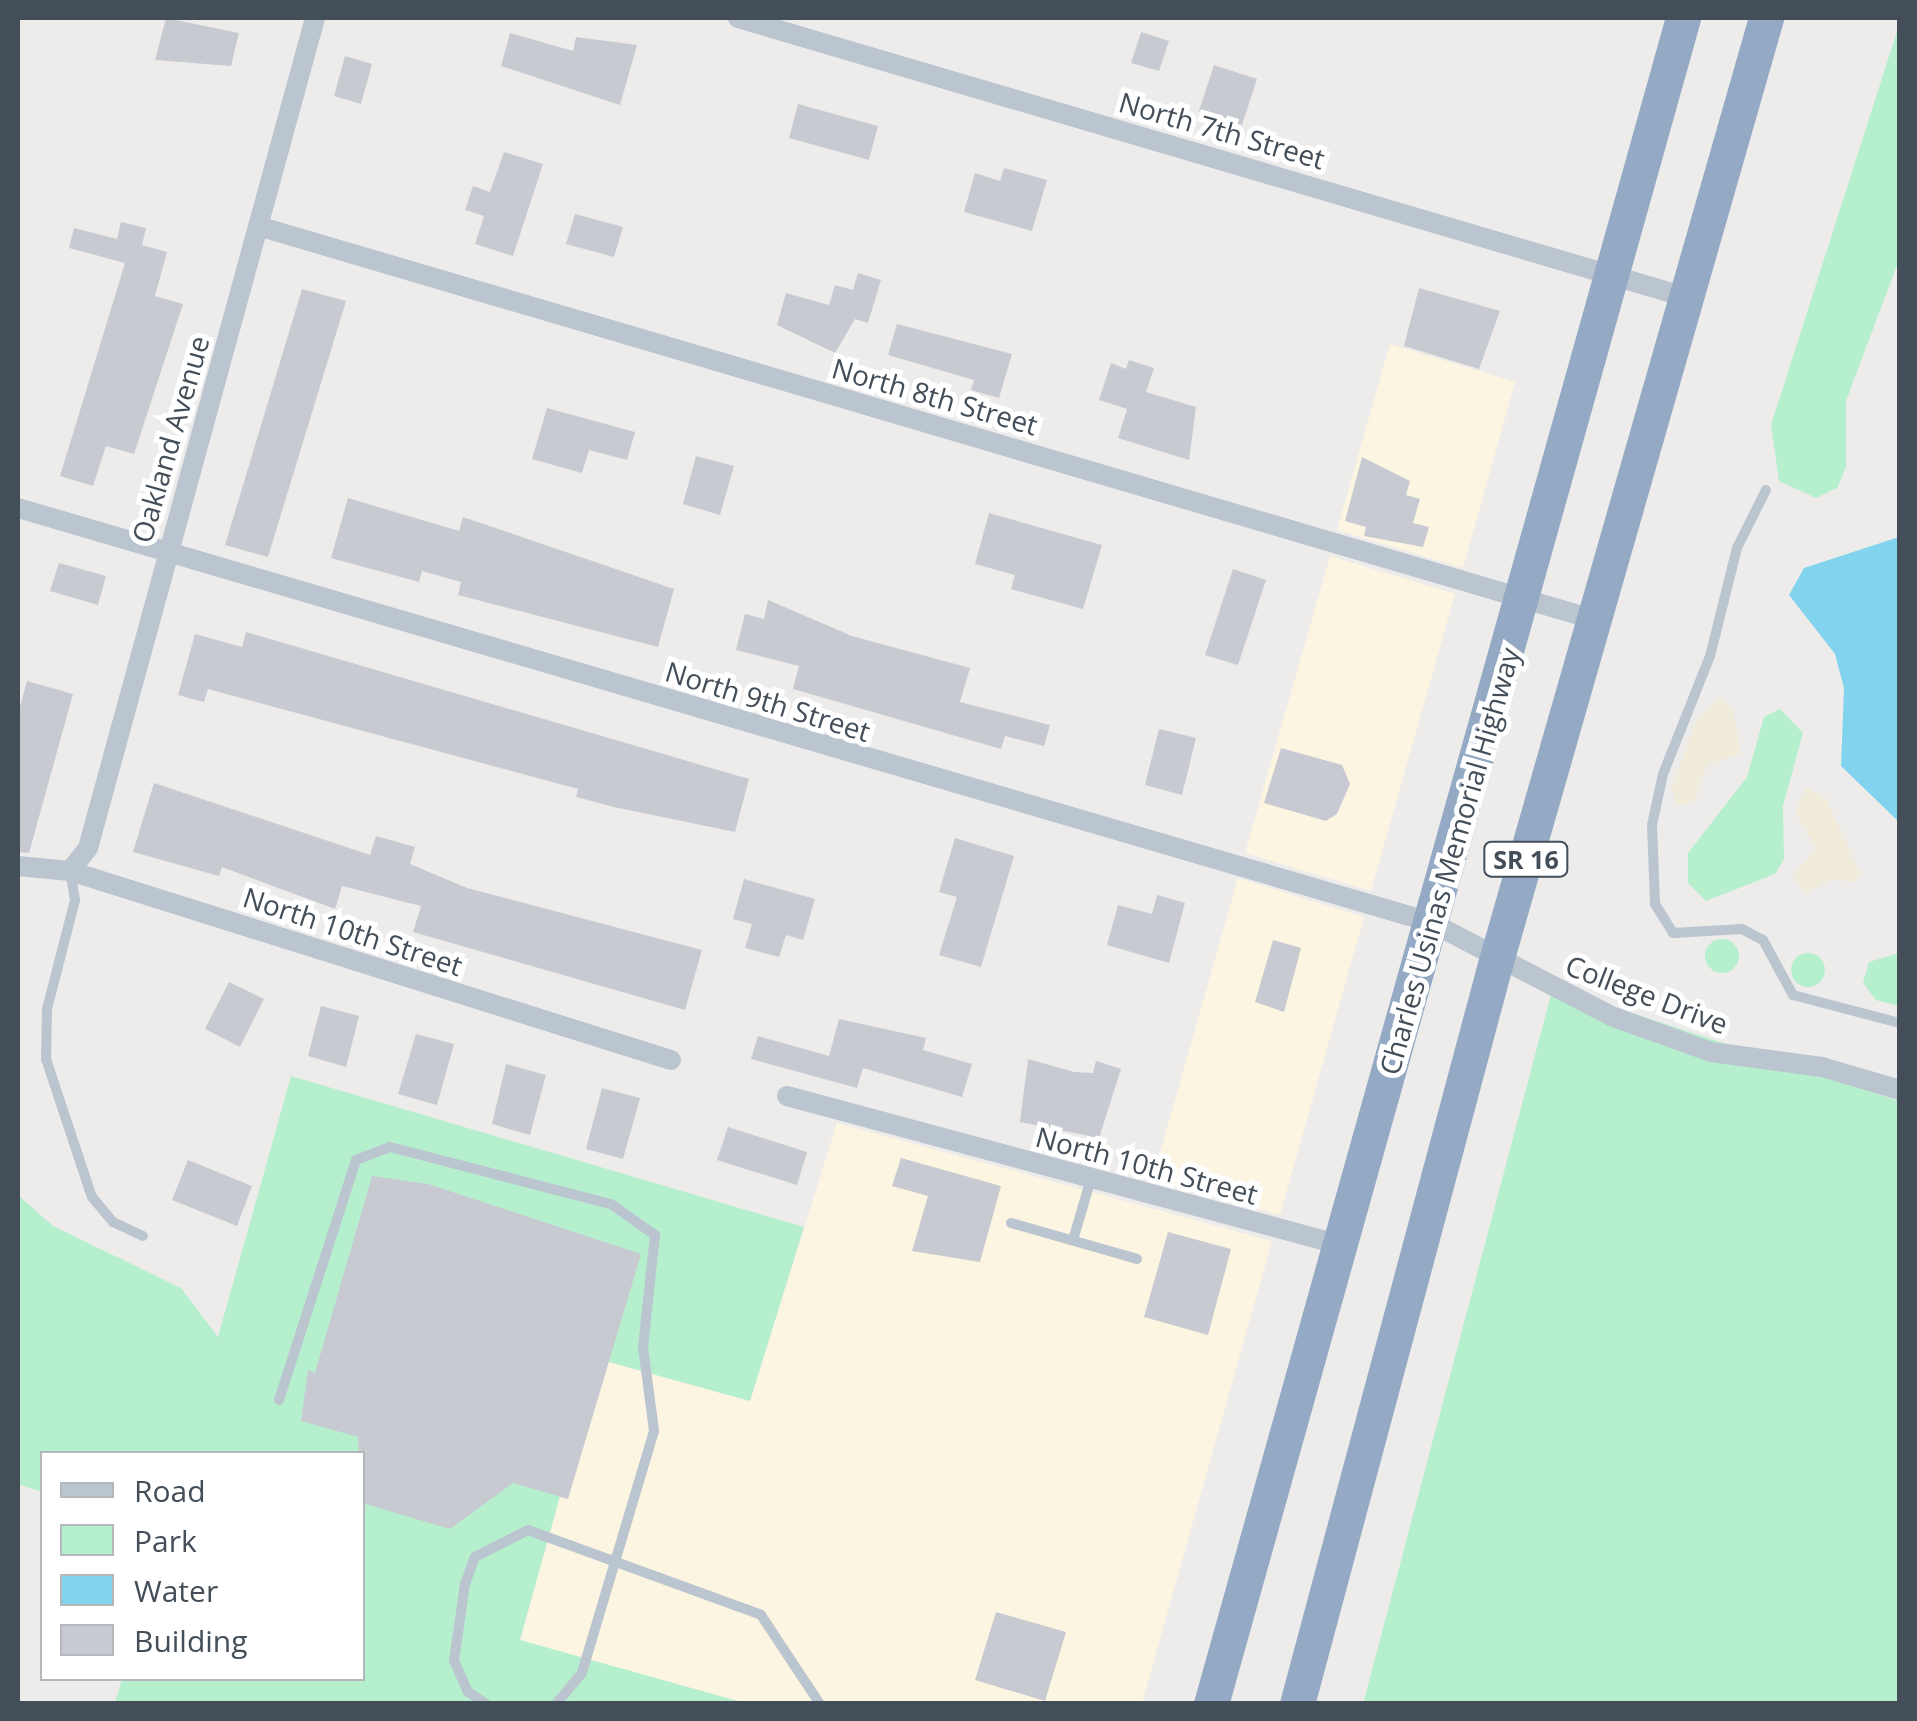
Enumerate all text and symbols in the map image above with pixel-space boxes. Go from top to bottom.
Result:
street label: North 7th Street [1115,85,1329,175]
street label: Oakland Avenue [124,332,216,546]
street label: North 8th Street [828,351,1042,441]
street label: Charles Usinas Memorial Highway [1372,644,1526,1078]
street label: North 9th Street [662,654,874,748]
road number: SR 16 [1481,839,1571,879]
street label: North 10th Street [239,880,467,982]
street label: College Drive [1561,948,1733,1040]
street label: North 10th Street [1032,1119,1262,1211]
legend [40,1451,365,1681]
text: Road [134,1470,206,1511]
text: Park [134,1520,197,1561]
text: Water [134,1570,218,1611]
text: Building [134,1620,248,1661]

